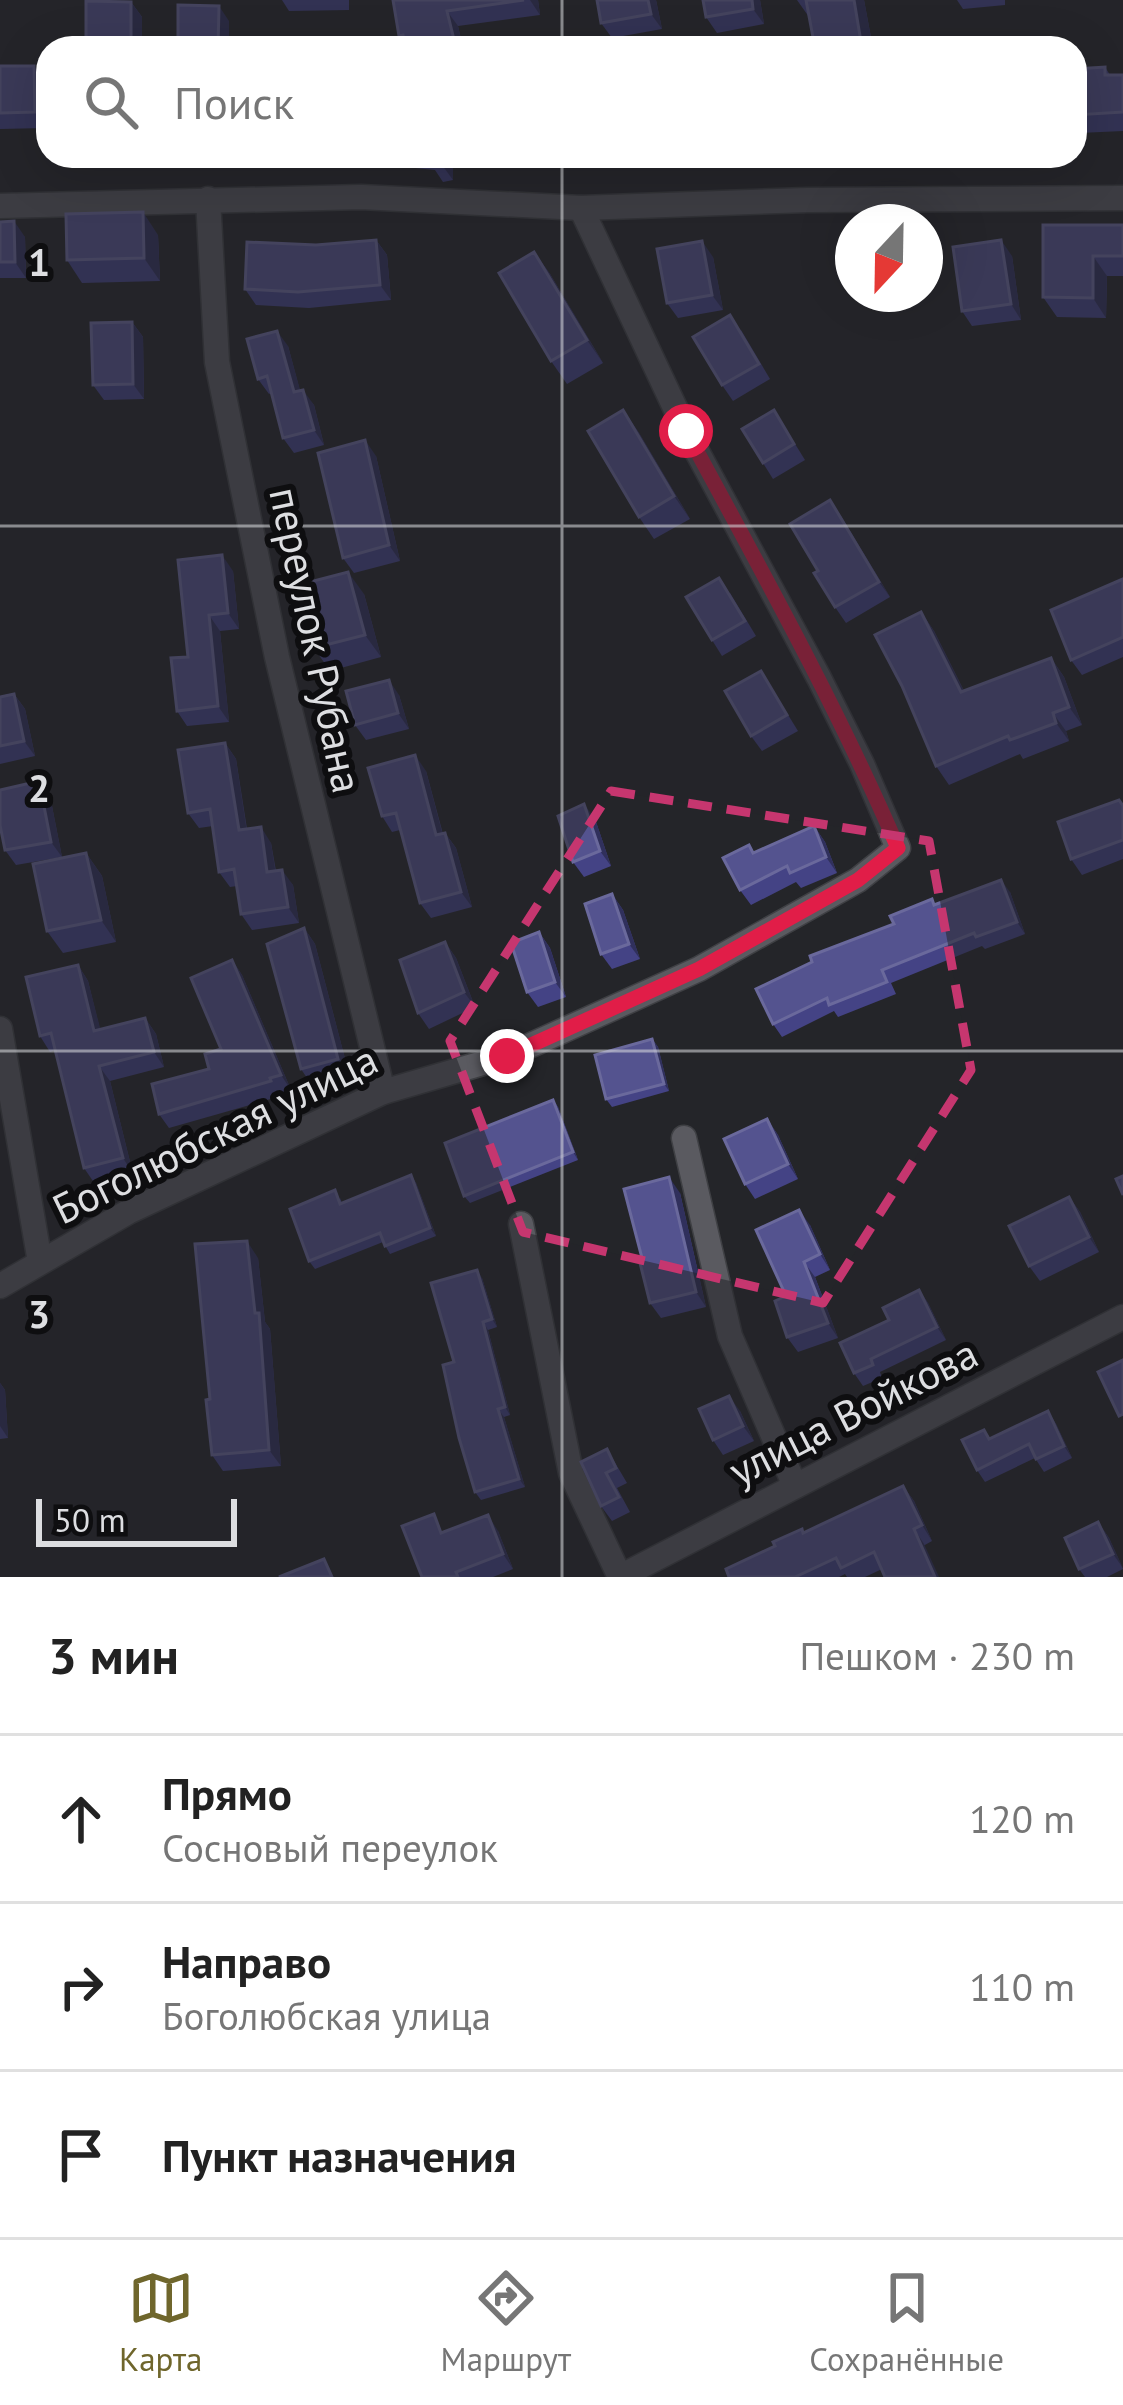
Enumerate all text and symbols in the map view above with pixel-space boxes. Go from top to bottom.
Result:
search box [36,36,1087,168]
icon: search [78,69,144,135]
text: Поиск [174,73,294,131]
north arrow [835,204,943,312]
text: 1 [28,236,50,287]
route start [659,404,713,458]
street label: переулок Рубана [257,482,376,798]
text: 2 [28,762,50,813]
route end [480,1029,534,1083]
street label: Боголюбская улица [43,1031,386,1236]
text: 3 [28,1288,50,1339]
street label: улица Войкова [719,1325,986,1498]
scale bar [36,1493,237,1546]
text: 50 m [54,1498,126,1541]
text: 3 мин [48,1622,179,1688]
text: Пешком · 230 m [799,1630,1075,1681]
text: Прямо [162,1764,292,1822]
icon: ahead [48,1786,114,1852]
text: 120 m [969,1793,1075,1844]
text: Сосновый переулок [162,1822,498,1873]
text: Направо [162,1932,331,1990]
icon: right [48,1954,114,2020]
text: 110 m [969,1961,1075,2012]
text: Боголюбская улица [162,1990,491,2041]
icon: arrive [48,2122,114,2188]
text: Пункт назначения [162,2126,516,2184]
tab: Карта [119,2265,202,2380]
tab: Маршрут [441,2265,571,2380]
tab: Сохранённые [809,2265,1004,2380]

